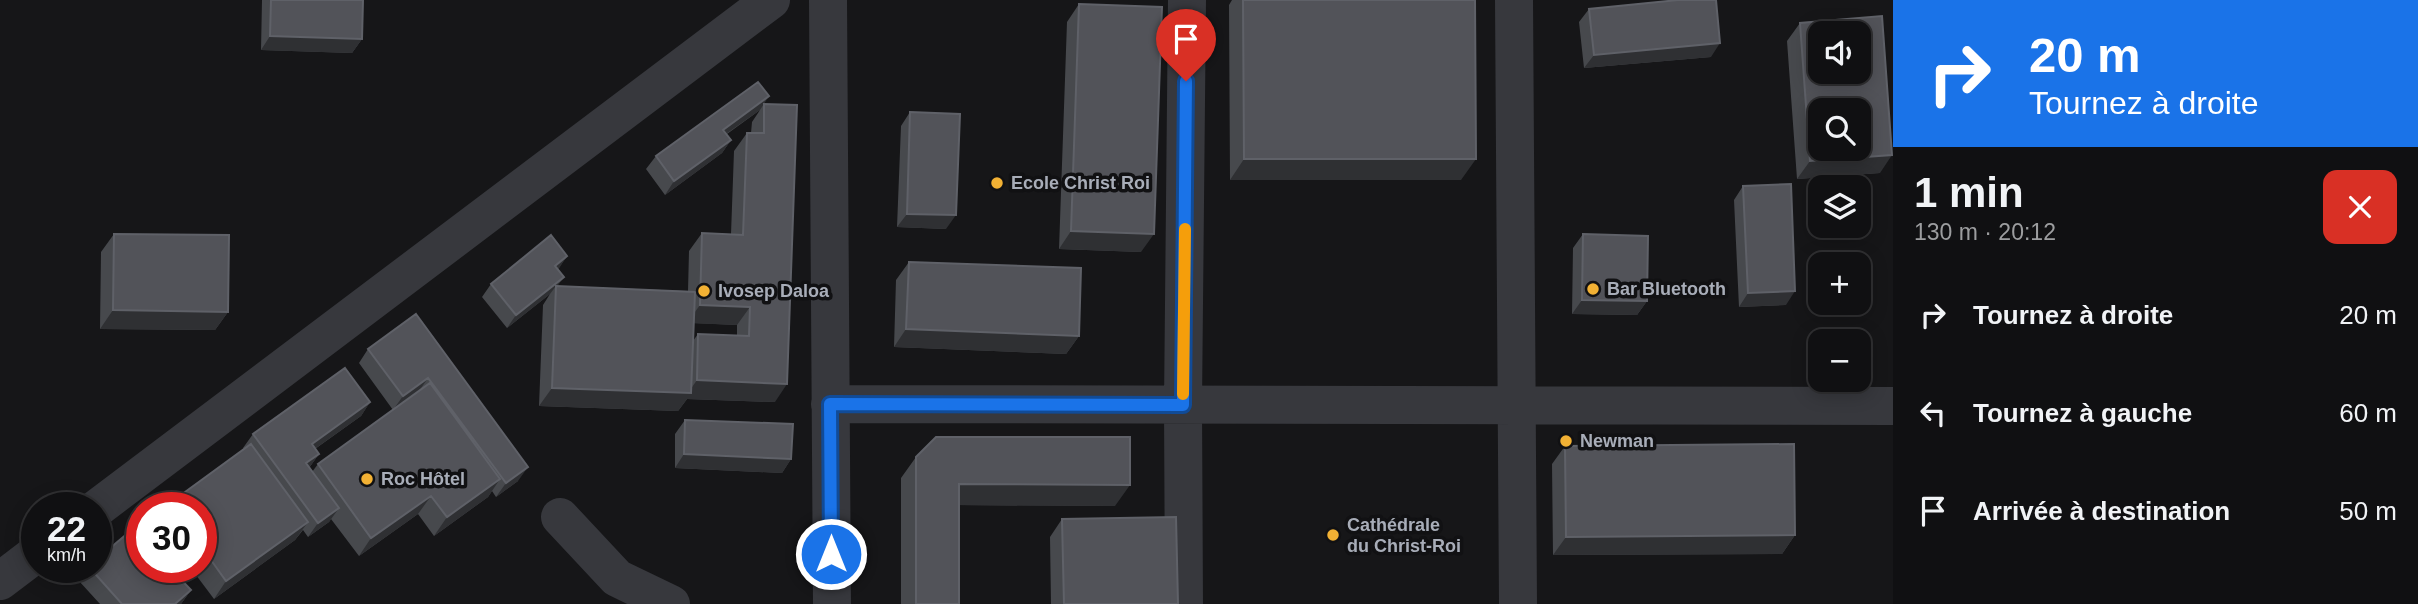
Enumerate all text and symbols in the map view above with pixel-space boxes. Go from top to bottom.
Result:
pin [1156,9,1216,81]
icon: arrive [1167,20,1205,58]
map controls [1808,21,1871,392]
button: sound [1808,21,1871,84]
icon: right [1914,28,2005,119]
text: 20 m [2029,28,2141,82]
text: Tournez à droite [2029,85,2258,121]
button: search [1808,98,1871,161]
text: 1 min [1914,169,2024,216]
button: close [2323,170,2397,244]
place label: Ecole Christ Roi [1011,173,1150,193]
marker: Ecole Christ Roi [989,175,1005,191]
button: layers [1808,175,1871,238]
text: 130 m · 20:12 [1914,219,2056,245]
button: + [1808,252,1871,315]
place label: Bar Bluetooth [1607,279,1726,299]
place label: Ivosep Daloa [718,281,830,301]
marker: Bar Bluetooth [1585,281,1601,297]
marker: Ivosep Daloa [696,283,712,299]
icon: right [1914,296,1952,334]
text: Tournez à droite [1973,300,2173,330]
text: 20 m [2339,300,2397,330]
button: − [1808,329,1871,392]
icon: left [1914,394,1952,432]
text: Tournez à gauche [1973,398,2192,428]
text: 60 m [2339,398,2397,428]
place label: Newman [1580,431,1654,451]
marker: Newman [1558,433,1574,449]
place label: Roc Hôtel [381,469,465,489]
marker: Roc Hôtel [359,471,375,487]
speed limit sign: 30 [126,492,217,583]
icon: arrive [1914,492,1952,530]
text: Arrivée à destination [1973,496,2230,526]
text: 50 m [2339,496,2397,526]
text: 22 [47,509,86,548]
place label: Cathédrale du Christ-Roi [1347,515,1461,556]
position arrow [794,517,868,591]
marker: Cathédrale du Christ-Roi [1325,527,1341,543]
text: km/h [47,545,86,565]

